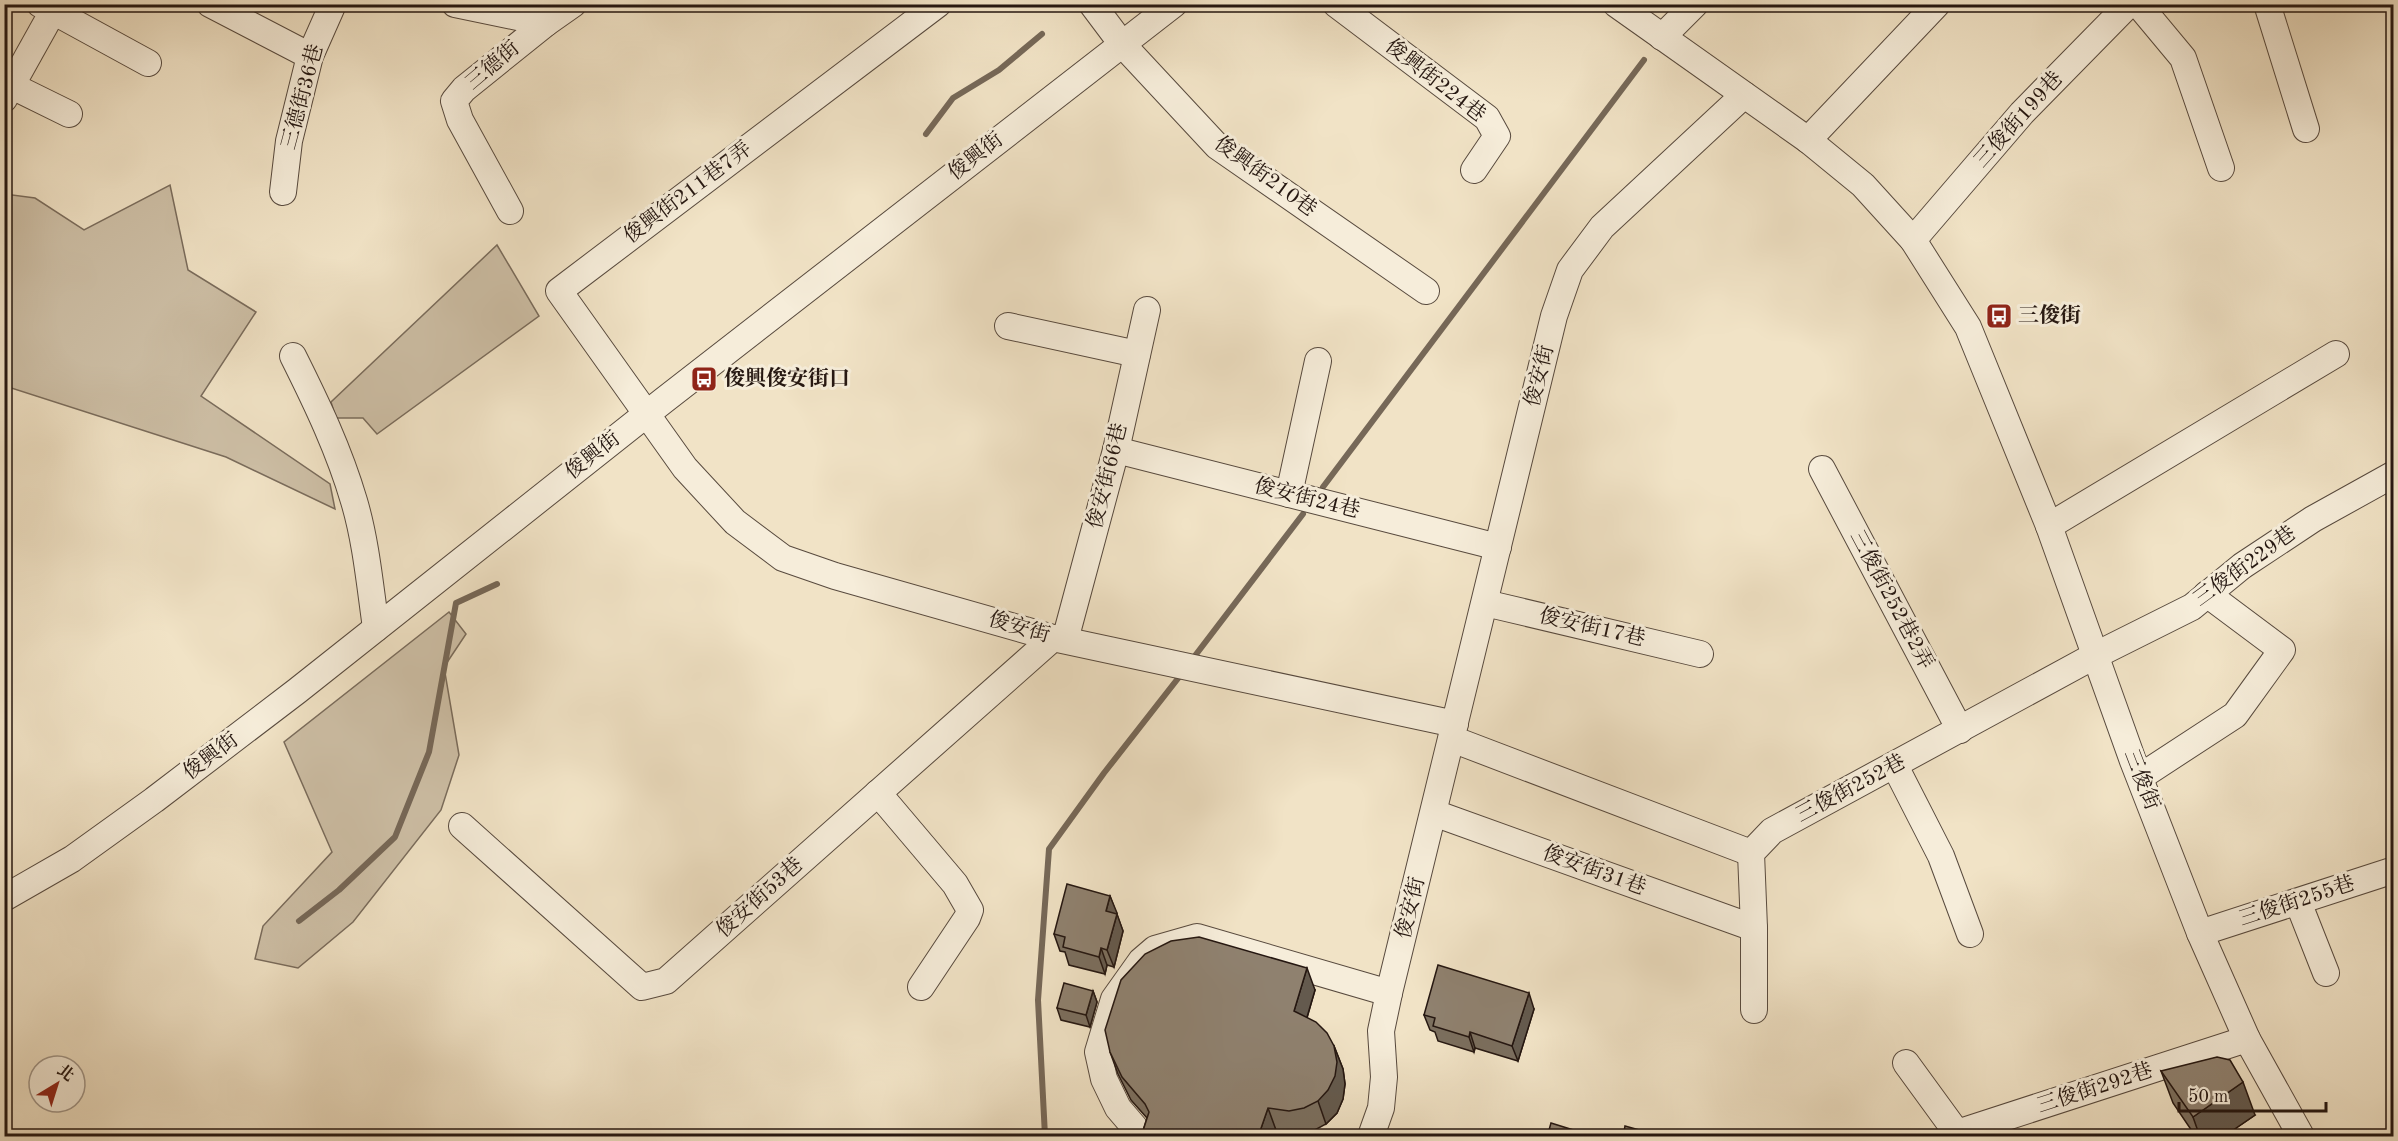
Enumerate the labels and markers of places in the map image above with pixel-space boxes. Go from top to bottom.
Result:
bus stop icon: 三俊街 [1984,301,2014,331]
place label: 三俊街 [2018,303,2081,327]
bus stop icon: 俊興俊安街口 [689,364,719,394]
place label: 俊興俊安街口 [724,366,850,390]

